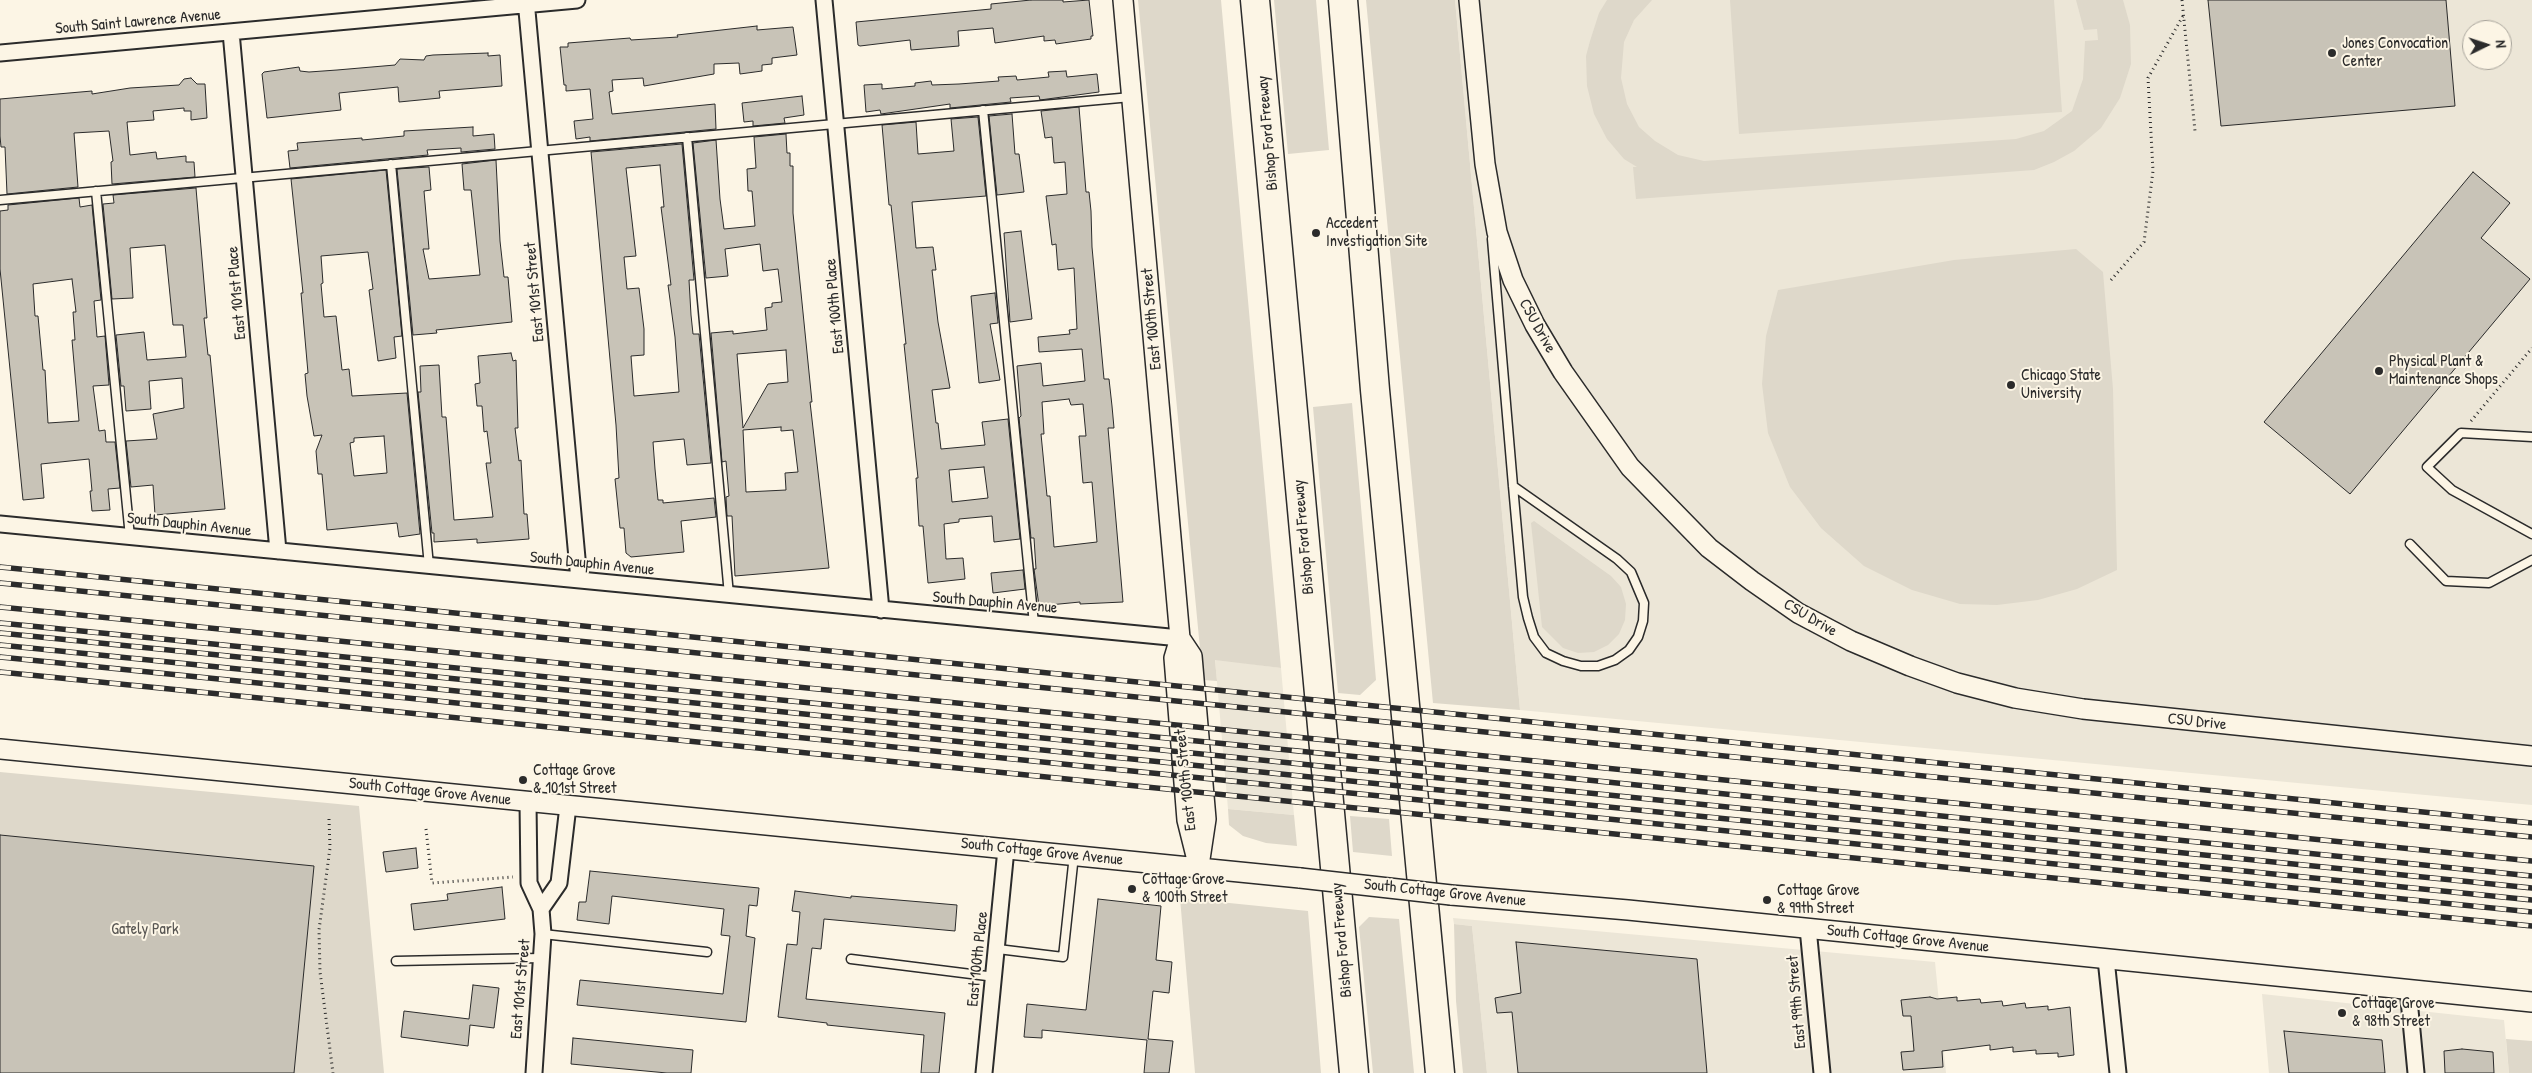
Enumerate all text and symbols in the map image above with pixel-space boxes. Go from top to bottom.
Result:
street label: South Saint Lawrence Avenue [55,5,221,39]
north arrow [2462,20,2512,70]
place label: Jones Convocation Center [2342,34,2448,72]
text: N [2492,40,2511,48]
marker: Jones Convocation Center [2326,47,2338,59]
street label: Bishop Ford Freeway [1253,75,1283,191]
place label: Accedent Investigation Site [1326,214,1428,252]
marker: Accedent Investigation Site [1310,227,1322,239]
street label: East 101st Street [521,241,549,343]
street label: East 101st Place [223,246,251,340]
street label: East 100th Place [821,258,849,354]
street label: East 100th Street [1138,267,1166,371]
street label: CSU Drive [1514,296,1560,356]
place label: Physical Plant & Maintenance Shops [2389,352,2498,390]
marker: Physical Plant & Maintenance Shops [2373,365,2385,377]
place label: Chicago State University [2021,366,2101,404]
marker: Chicago State University [2005,379,2017,391]
street label: Bishop Ford Freeway [1289,479,1319,595]
street label: South Dauphin Avenue [126,509,252,541]
street label: South Dauphin Avenue [529,548,655,580]
street label: South Dauphin Avenue [932,588,1058,618]
street label: CSU Drive [1780,595,1840,641]
street label: CSU Drive [2167,709,2227,735]
street label: East 100th Street [1171,728,1201,832]
place label: Cottage Grove & 101st Street [533,761,617,799]
street label: South Cottage Grove Avenue [348,774,512,810]
marker: Cottage Grove & 101st Street [517,774,529,786]
street label: South Cottage Grove Avenue [960,834,1124,870]
place label: Cottage Grove & 100th Street [1142,870,1227,908]
street label: South Cottage Grove Avenue [1363,875,1527,911]
place label: Cottage Grove & 99th Street [1777,881,1860,919]
street label: Bishop Ford Freeway [1327,882,1357,998]
marker: Cottage Grove & 100th Street [1126,883,1138,895]
marker: Cottage Grove & 99th Street [1761,894,1773,906]
street label: East 100th Place [963,910,993,1008]
park label: Gately Park [111,920,179,940]
street label: South Cottage Grove Avenue [1826,921,1990,957]
street label: East 101st Street [507,938,535,1040]
street label: East 99th Street [1783,955,1811,1049]
place label: Cottage Grove & 98th Street [2352,994,2435,1032]
marker: Cottage Grove & 98th Street [2336,1007,2348,1019]

